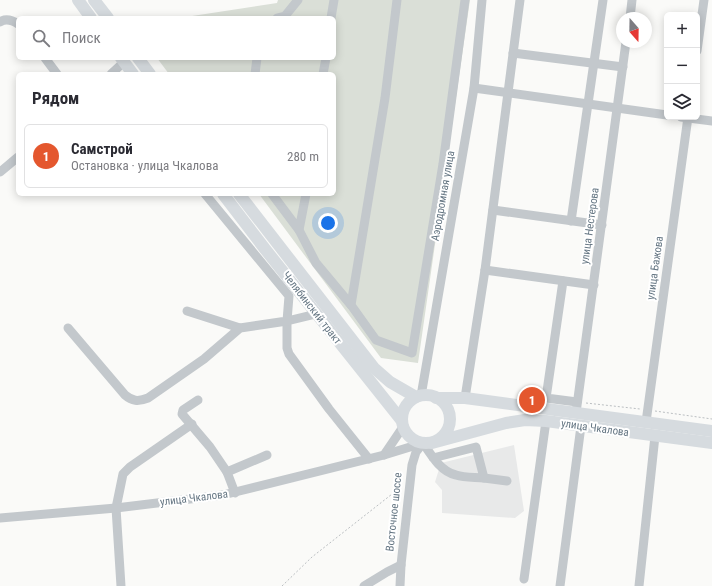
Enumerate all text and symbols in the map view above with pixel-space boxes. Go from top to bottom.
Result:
north arrow [616,12,652,48]
map controls [664,12,700,120]
button: + [664,12,700,48]
search box [16,16,336,60]
icon: search [30,27,52,49]
text: Поиск [62,29,101,47]
button: − [664,48,700,84]
button: layers [664,84,700,120]
text: Рядом [32,88,79,108]
text: Самстрой [71,140,133,158]
text: 1 [43,149,49,164]
text: 280 m [287,149,319,164]
street label: Аэродромная улица [429,150,457,242]
text: Остановка · улица Чкалова [71,158,218,173]
street label: улица Нестерова [578,187,602,265]
your location [318,213,338,233]
street label: улица Бажова [644,235,666,301]
street label: Челябинский тракт [280,269,345,347]
pin: 1 [519,385,545,415]
street label: улица Чкалова [560,417,630,439]
street label: Восточное шоссе [383,472,405,552]
street label: улица Чкалова [159,487,229,509]

